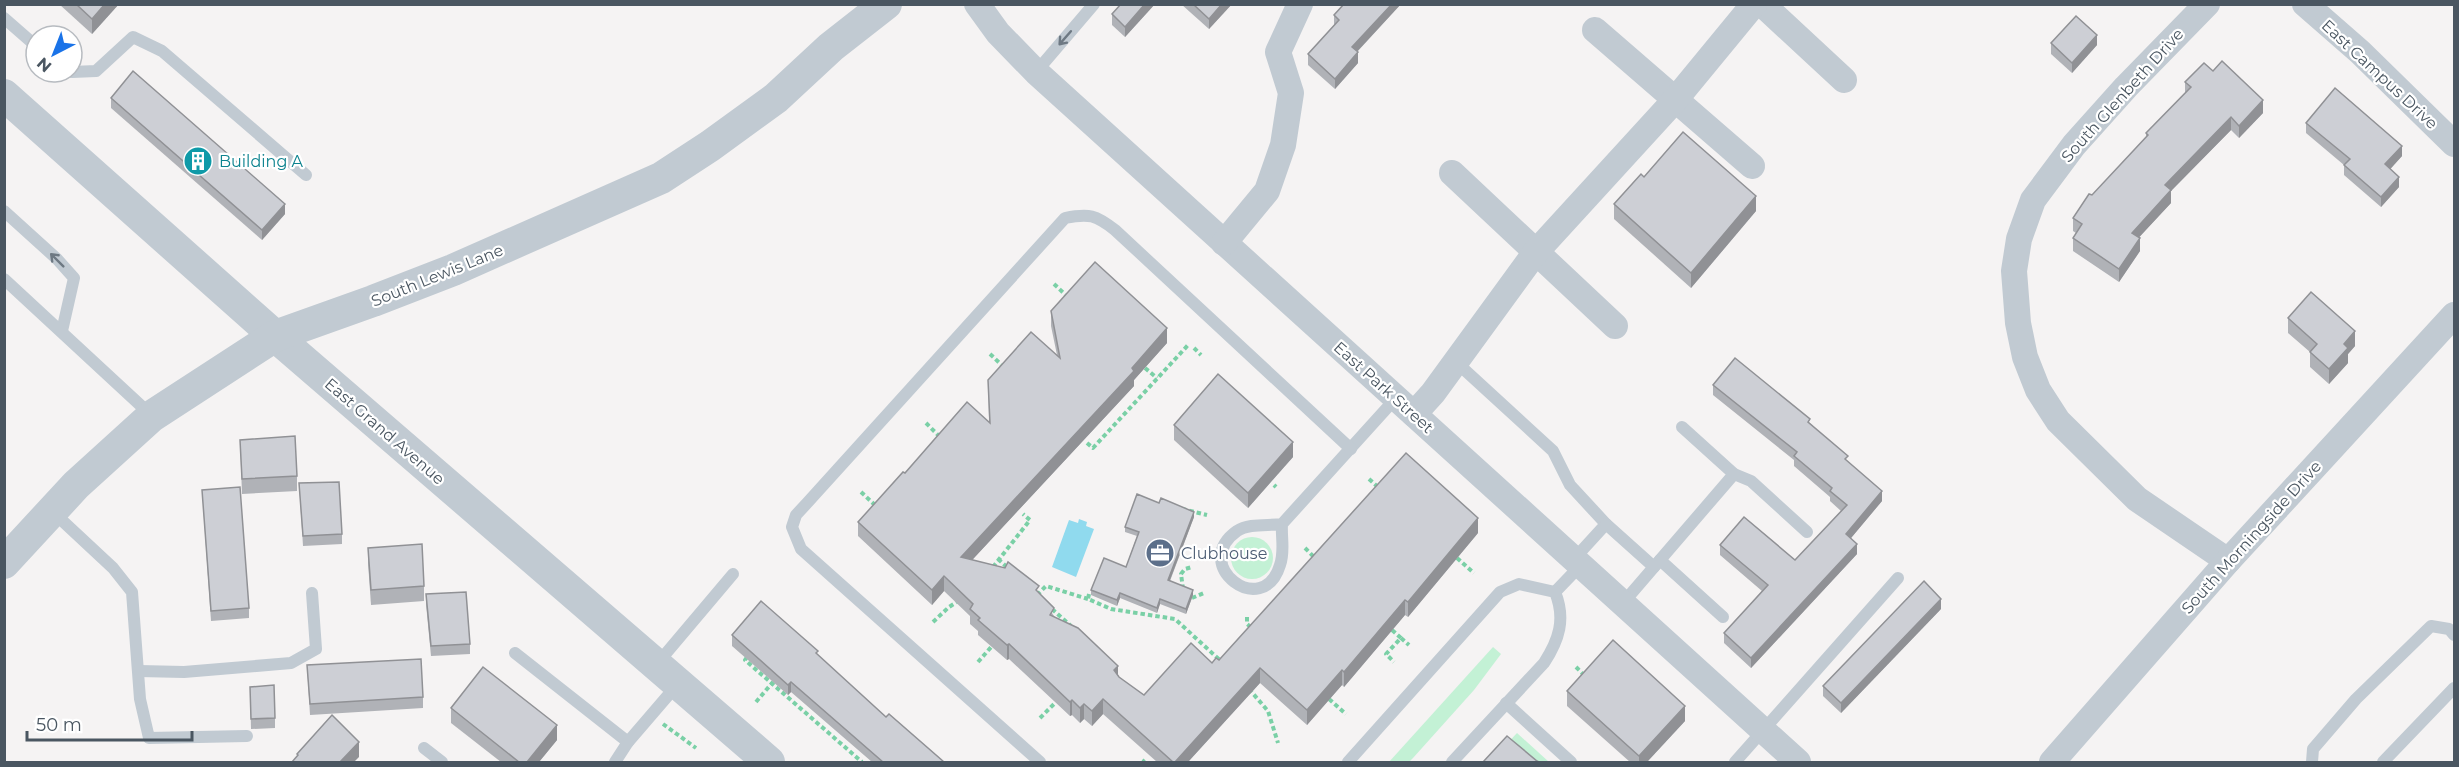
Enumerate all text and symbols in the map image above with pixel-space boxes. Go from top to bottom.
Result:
street label: East Campus Drive [2318,16,2442,133]
north arrow [24,24,84,84]
street label: South Glenbeth Drive [2057,25,2187,166]
one-way arrow [1058,31,1072,46]
text: N [33,53,55,76]
building icon: Building A [182,145,214,177]
place label: Building A [219,152,304,171]
street label: South Lewis Lane [368,240,506,311]
one-way arrow [50,252,65,267]
street label: East Park Street [1330,338,1438,437]
street label: East Grand Avenue [321,374,448,489]
street label: South Morningside Drive [2178,457,2325,618]
office icon: Clubhouse [1144,537,1176,569]
place label: Clubhouse [1181,544,1267,563]
scale bar [27,704,192,742]
text: 50 m [36,714,82,736]

